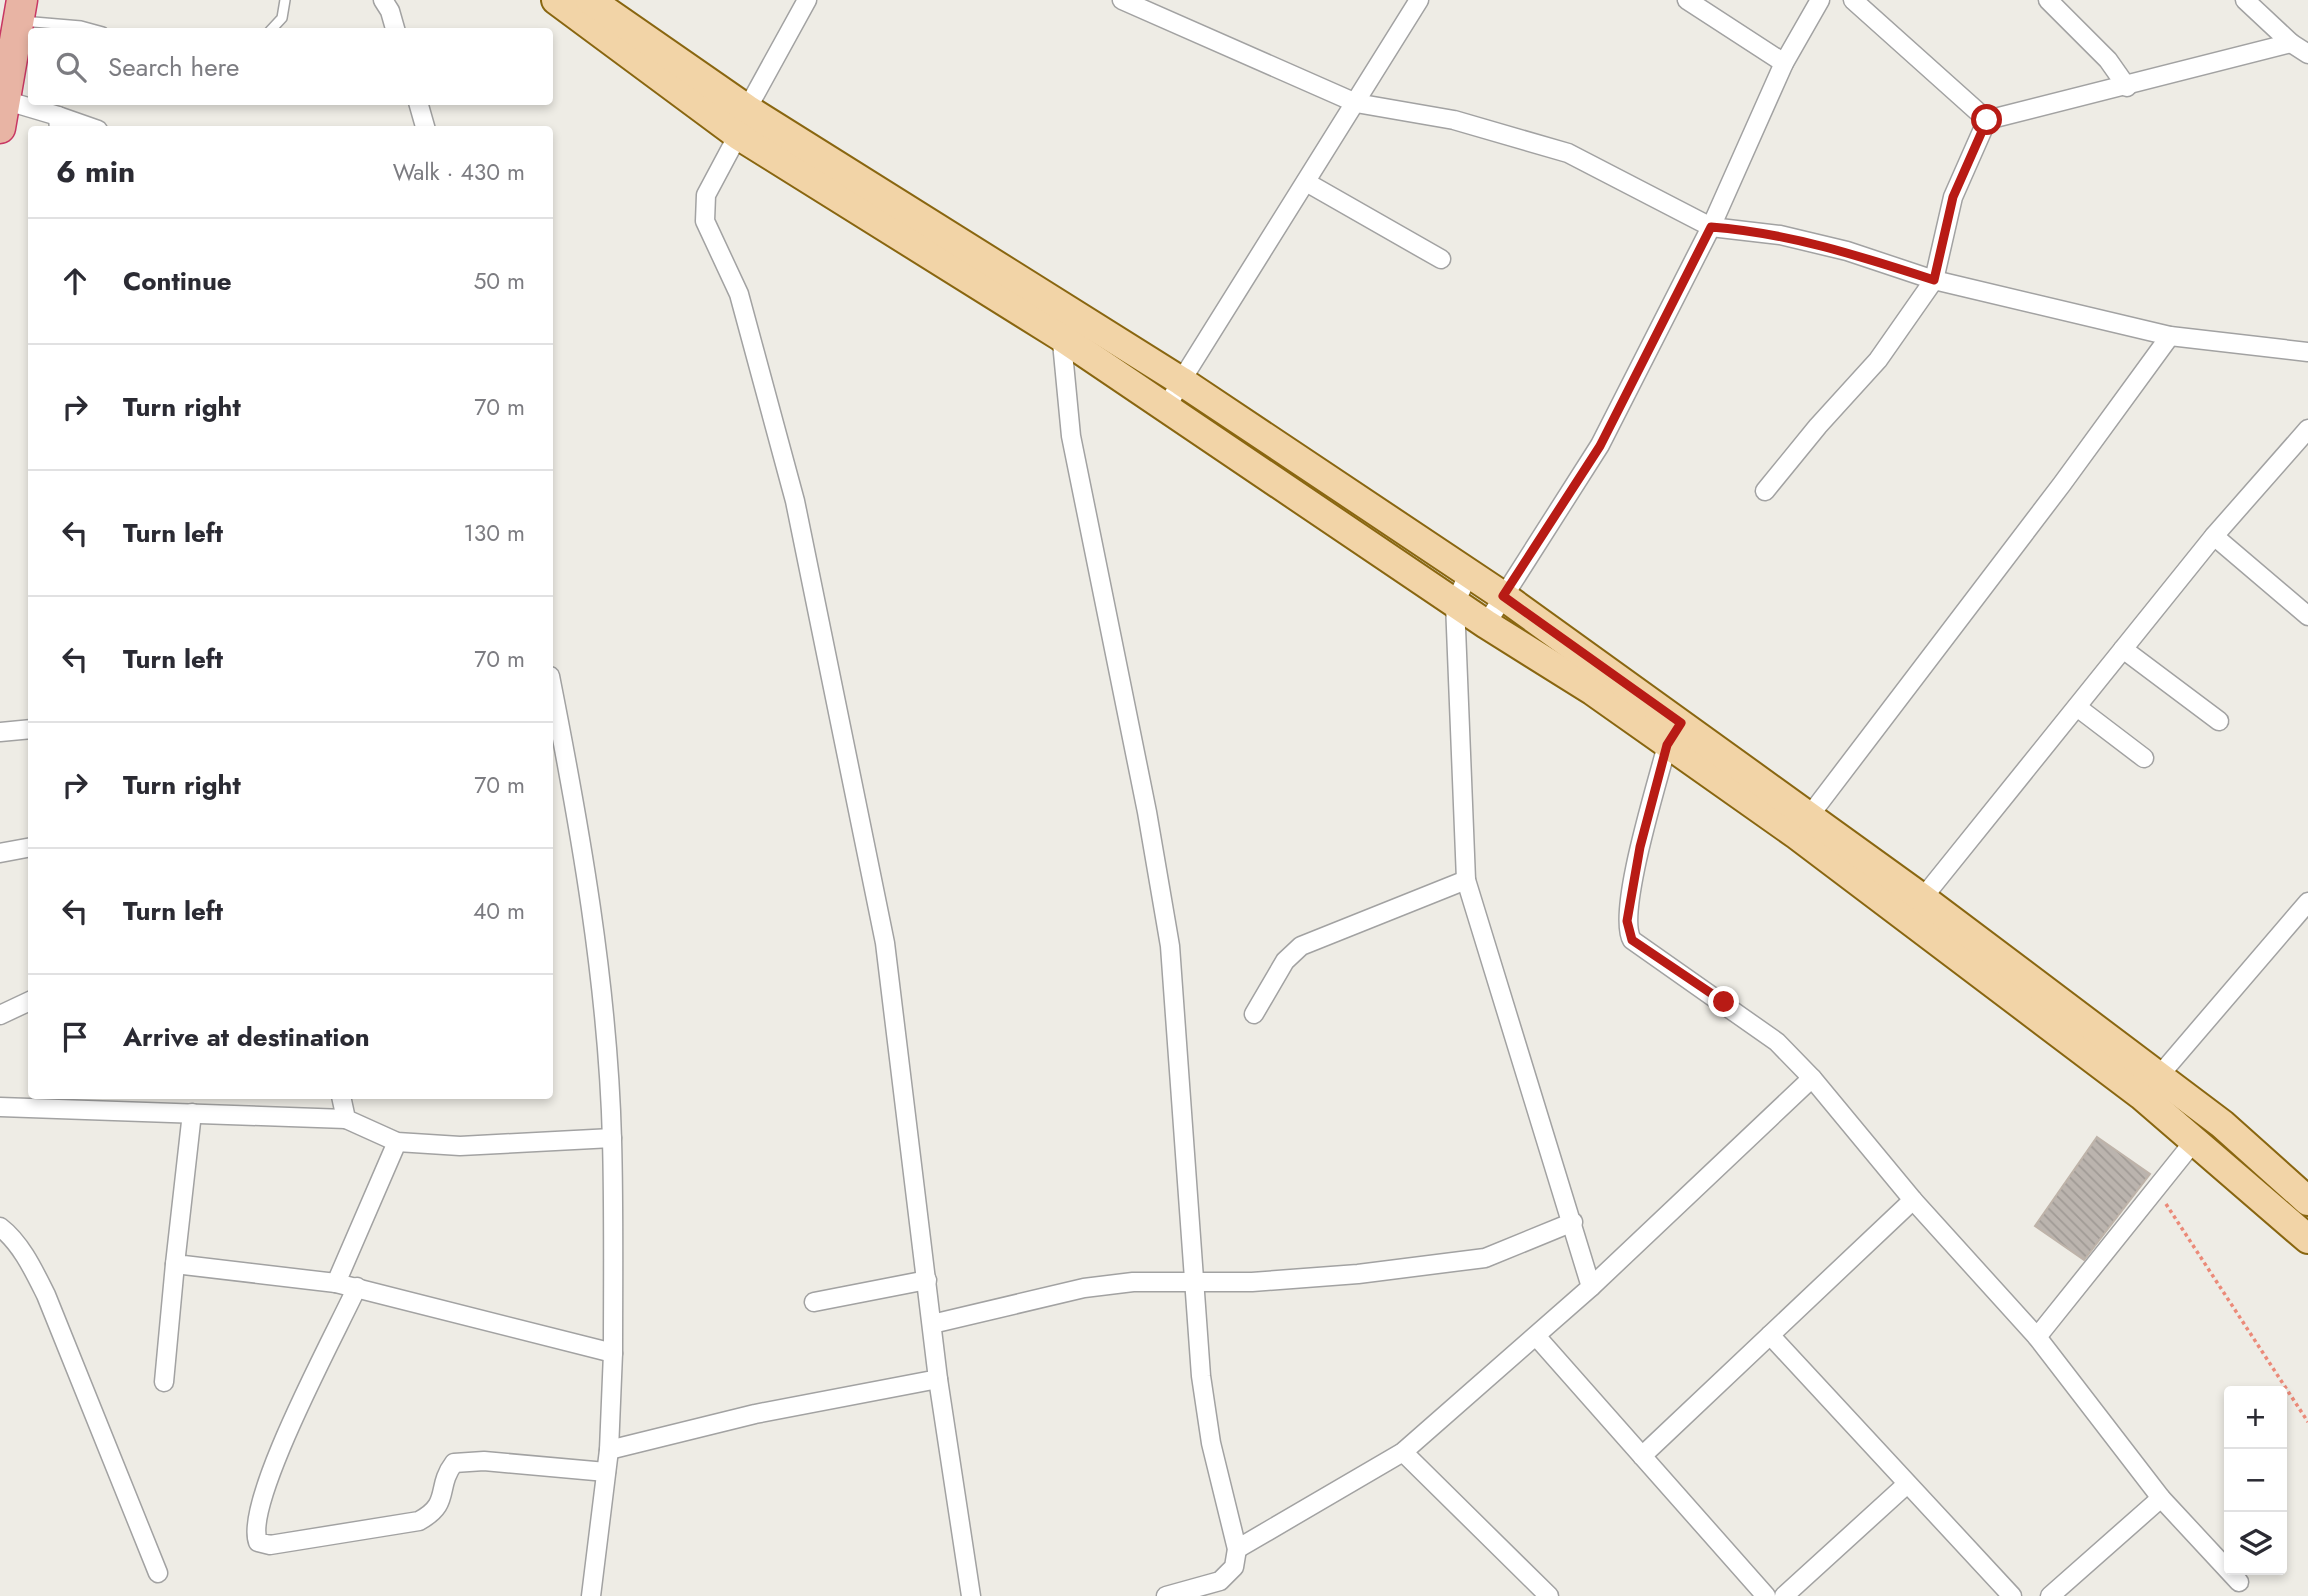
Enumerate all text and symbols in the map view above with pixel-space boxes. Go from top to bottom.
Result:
search box [28,28,553,105]
icon: search [52,48,90,86]
text: Search here [108,48,240,86]
route start [1971,104,2002,135]
text: 6 min [56,150,135,193]
text: Walk · 430 m [393,155,525,189]
icon: ahead [56,262,94,300]
text: Continue [123,262,232,300]
text: 50 m [473,264,525,298]
icon: right [56,388,94,426]
text: Turn right [123,388,241,426]
text: 70 m [474,390,525,424]
icon: left [56,514,94,552]
text: Turn left [123,514,223,552]
text: 130 m [463,516,525,550]
icon: left [56,640,94,678]
text: Turn left [123,640,223,678]
text: 70 m [474,642,525,676]
icon: right [56,766,94,804]
text: Turn right [123,766,241,804]
text: 70 m [474,768,525,802]
icon: left [56,892,94,930]
text: Turn left [123,892,223,930]
text: 40 m [473,894,525,928]
route end [1708,986,1739,1017]
icon: arrive [56,1018,94,1056]
text: Arrive at destination [123,1018,370,1056]
map controls [2224,1386,2287,1575]
button: + [2224,1386,2287,1449]
button: − [2224,1449,2287,1512]
button: layers [2224,1512,2287,1575]

